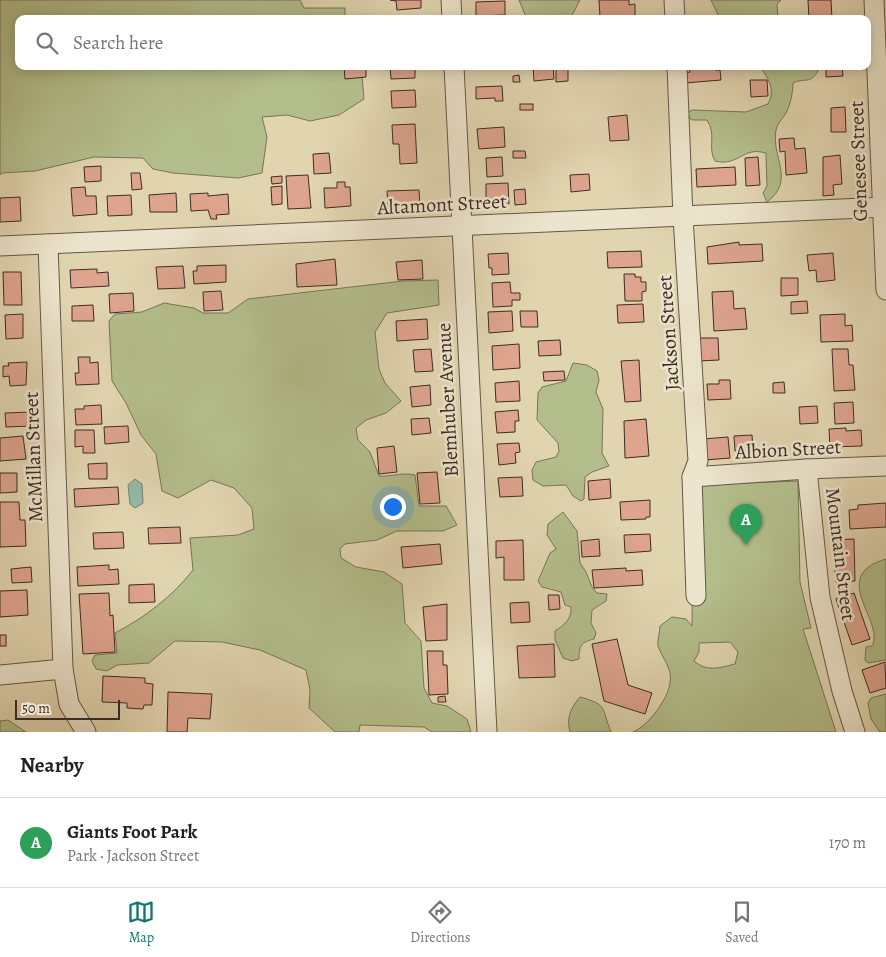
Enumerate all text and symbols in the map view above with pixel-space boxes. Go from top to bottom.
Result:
search box [15,15,871,70]
icon: search [33,29,61,57]
text: Search here [73,30,163,56]
street label: Genesee Street [843,100,874,222]
street label: Altamont Street [376,188,508,221]
street label: Jackson Street [651,274,686,392]
street label: Blemhuber Avenue [430,322,465,478]
street label: McMillan Street [18,391,49,523]
street label: Albion Street [733,433,842,466]
street label: Mountain Street [819,486,862,623]
your location [380,494,406,520]
pin: A [730,504,762,545]
scale bar [15,697,120,720]
text: 50 m [22,699,50,718]
text: Nearby [20,751,83,779]
text: Giants Foot Park [67,819,197,845]
text: A [31,832,41,854]
text: 170 m [829,832,866,854]
text: Park · Jackson Street [67,845,199,867]
tab: Map [127,898,155,947]
tab: Directions [410,898,470,947]
tab: Saved [725,898,759,947]

